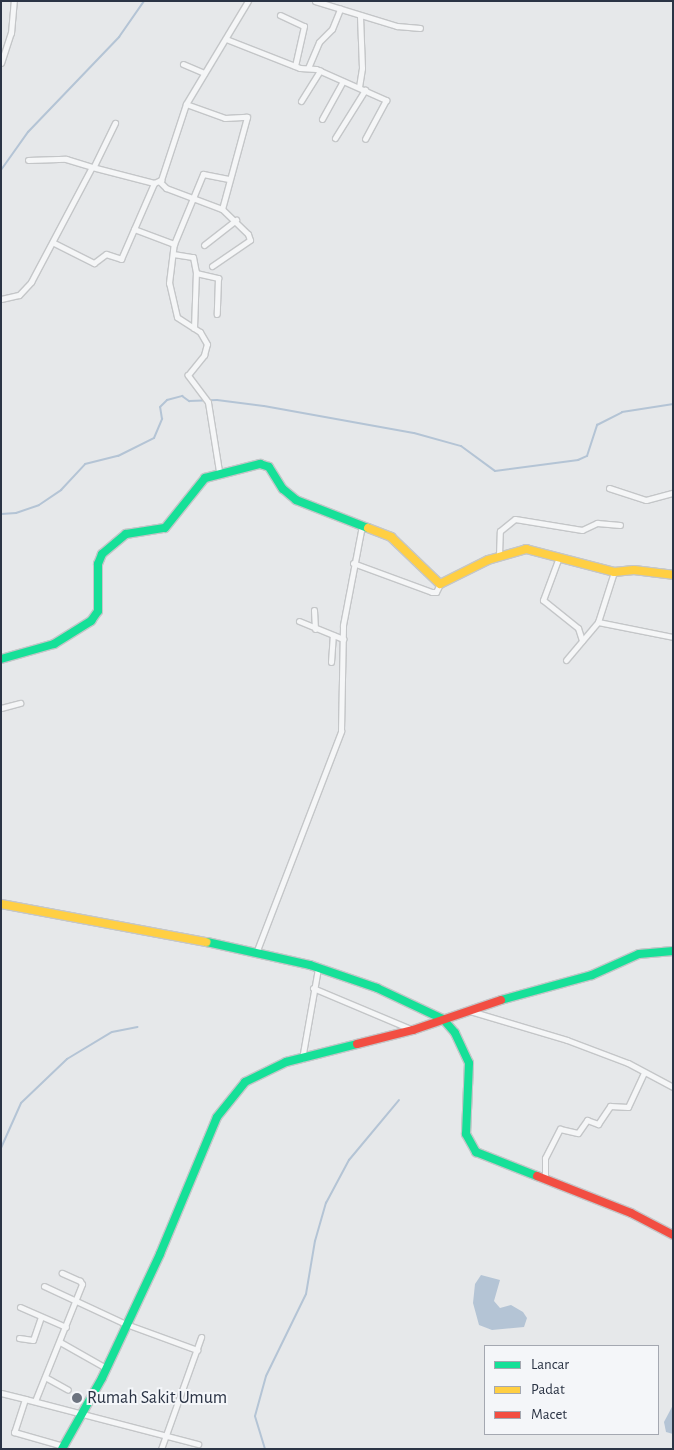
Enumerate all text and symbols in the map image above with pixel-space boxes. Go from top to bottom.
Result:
legend [484,1345,659,1435]
text: Lancar [531,1357,569,1372]
text: Padat [531,1382,565,1397]
place label: Rumah Sakit Umum [87,1387,227,1409]
marker: Rumah Sakit Umum [71,1392,83,1404]
text: Macet [531,1407,567,1422]

